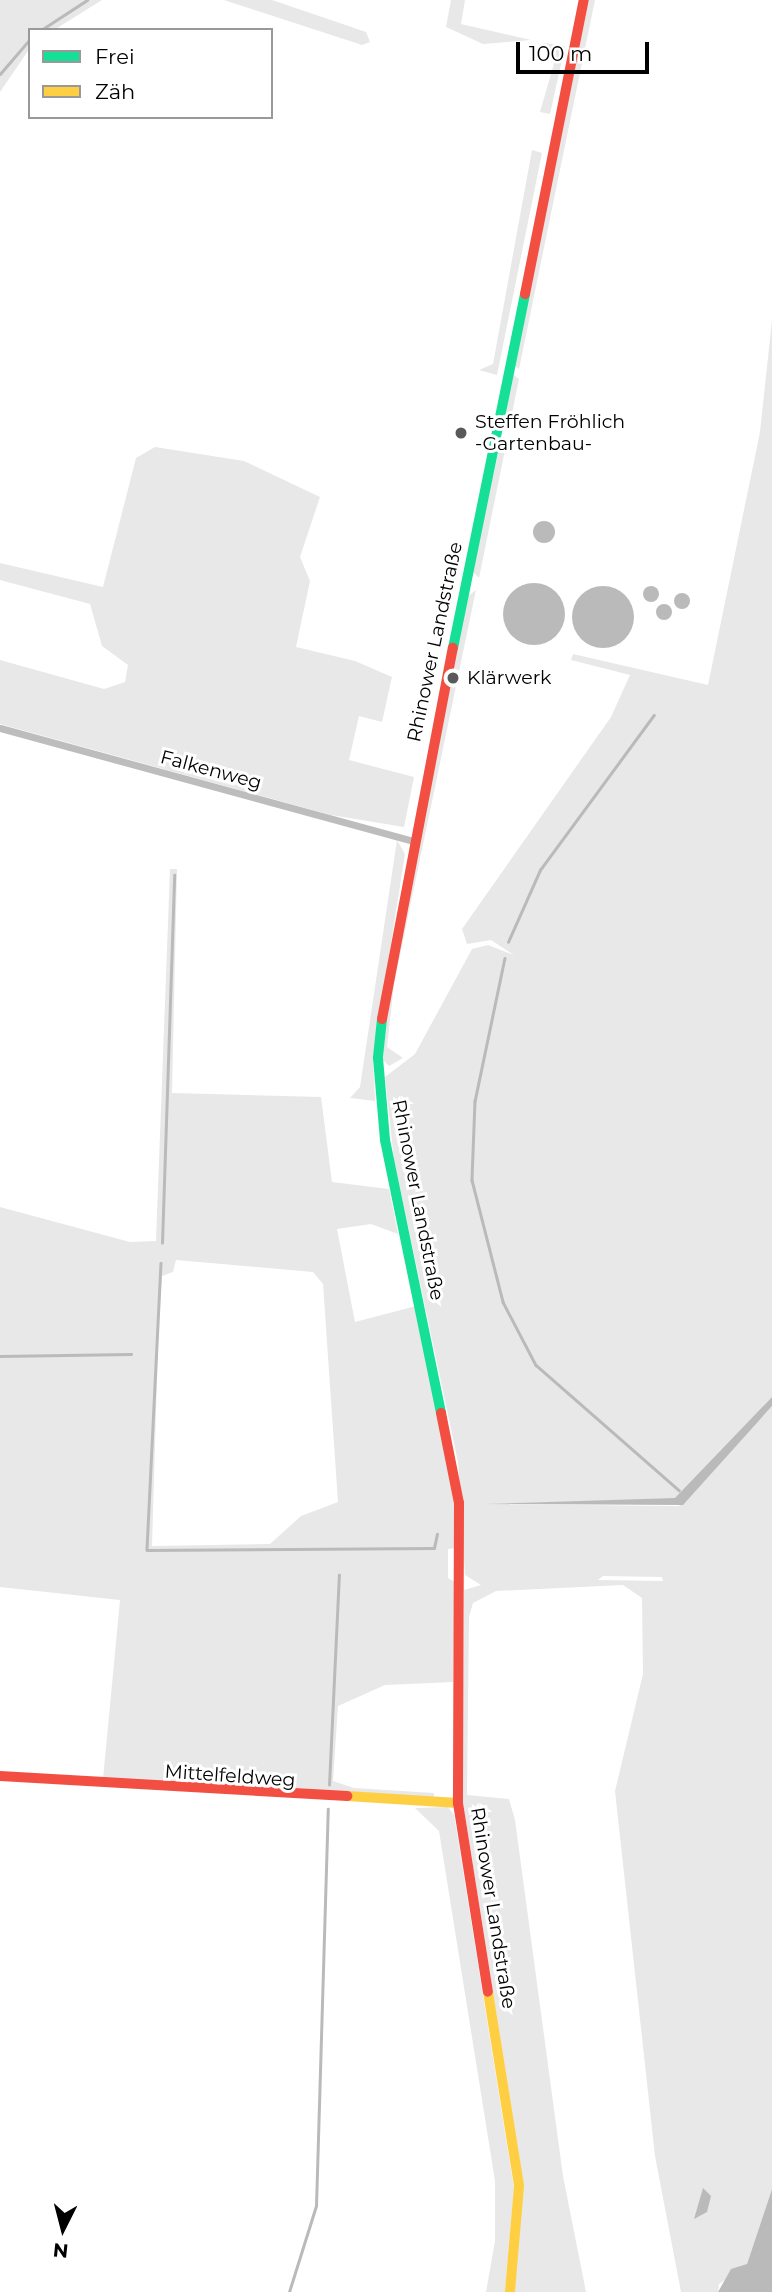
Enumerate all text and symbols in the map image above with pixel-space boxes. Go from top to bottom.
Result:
legend [28,28,273,119]
scale bar [520,28,653,72]
text: 100 m [529,41,592,66]
text: Frei [95,44,135,69]
text: Zäh [95,79,135,104]
place label: Steffen Fröhlich -Gartenbau- [475,411,625,455]
marker: Steffen Fröhlich -Gartenbau- [453,425,469,441]
street label: Rhinower Landstraße [403,540,467,744]
place label: Klärwerk [467,667,551,689]
marker: Klärwerk [445,670,461,686]
street label: Falkenweg [158,746,264,794]
street label: Rhinower Landstraße [387,1098,449,1302]
street label: Mittelfeldweg [164,1760,296,1792]
street label: Rhinower Landstraße [466,1805,520,2011]
north arrow [28,2194,98,2264]
text: N [52,2238,70,2263]

